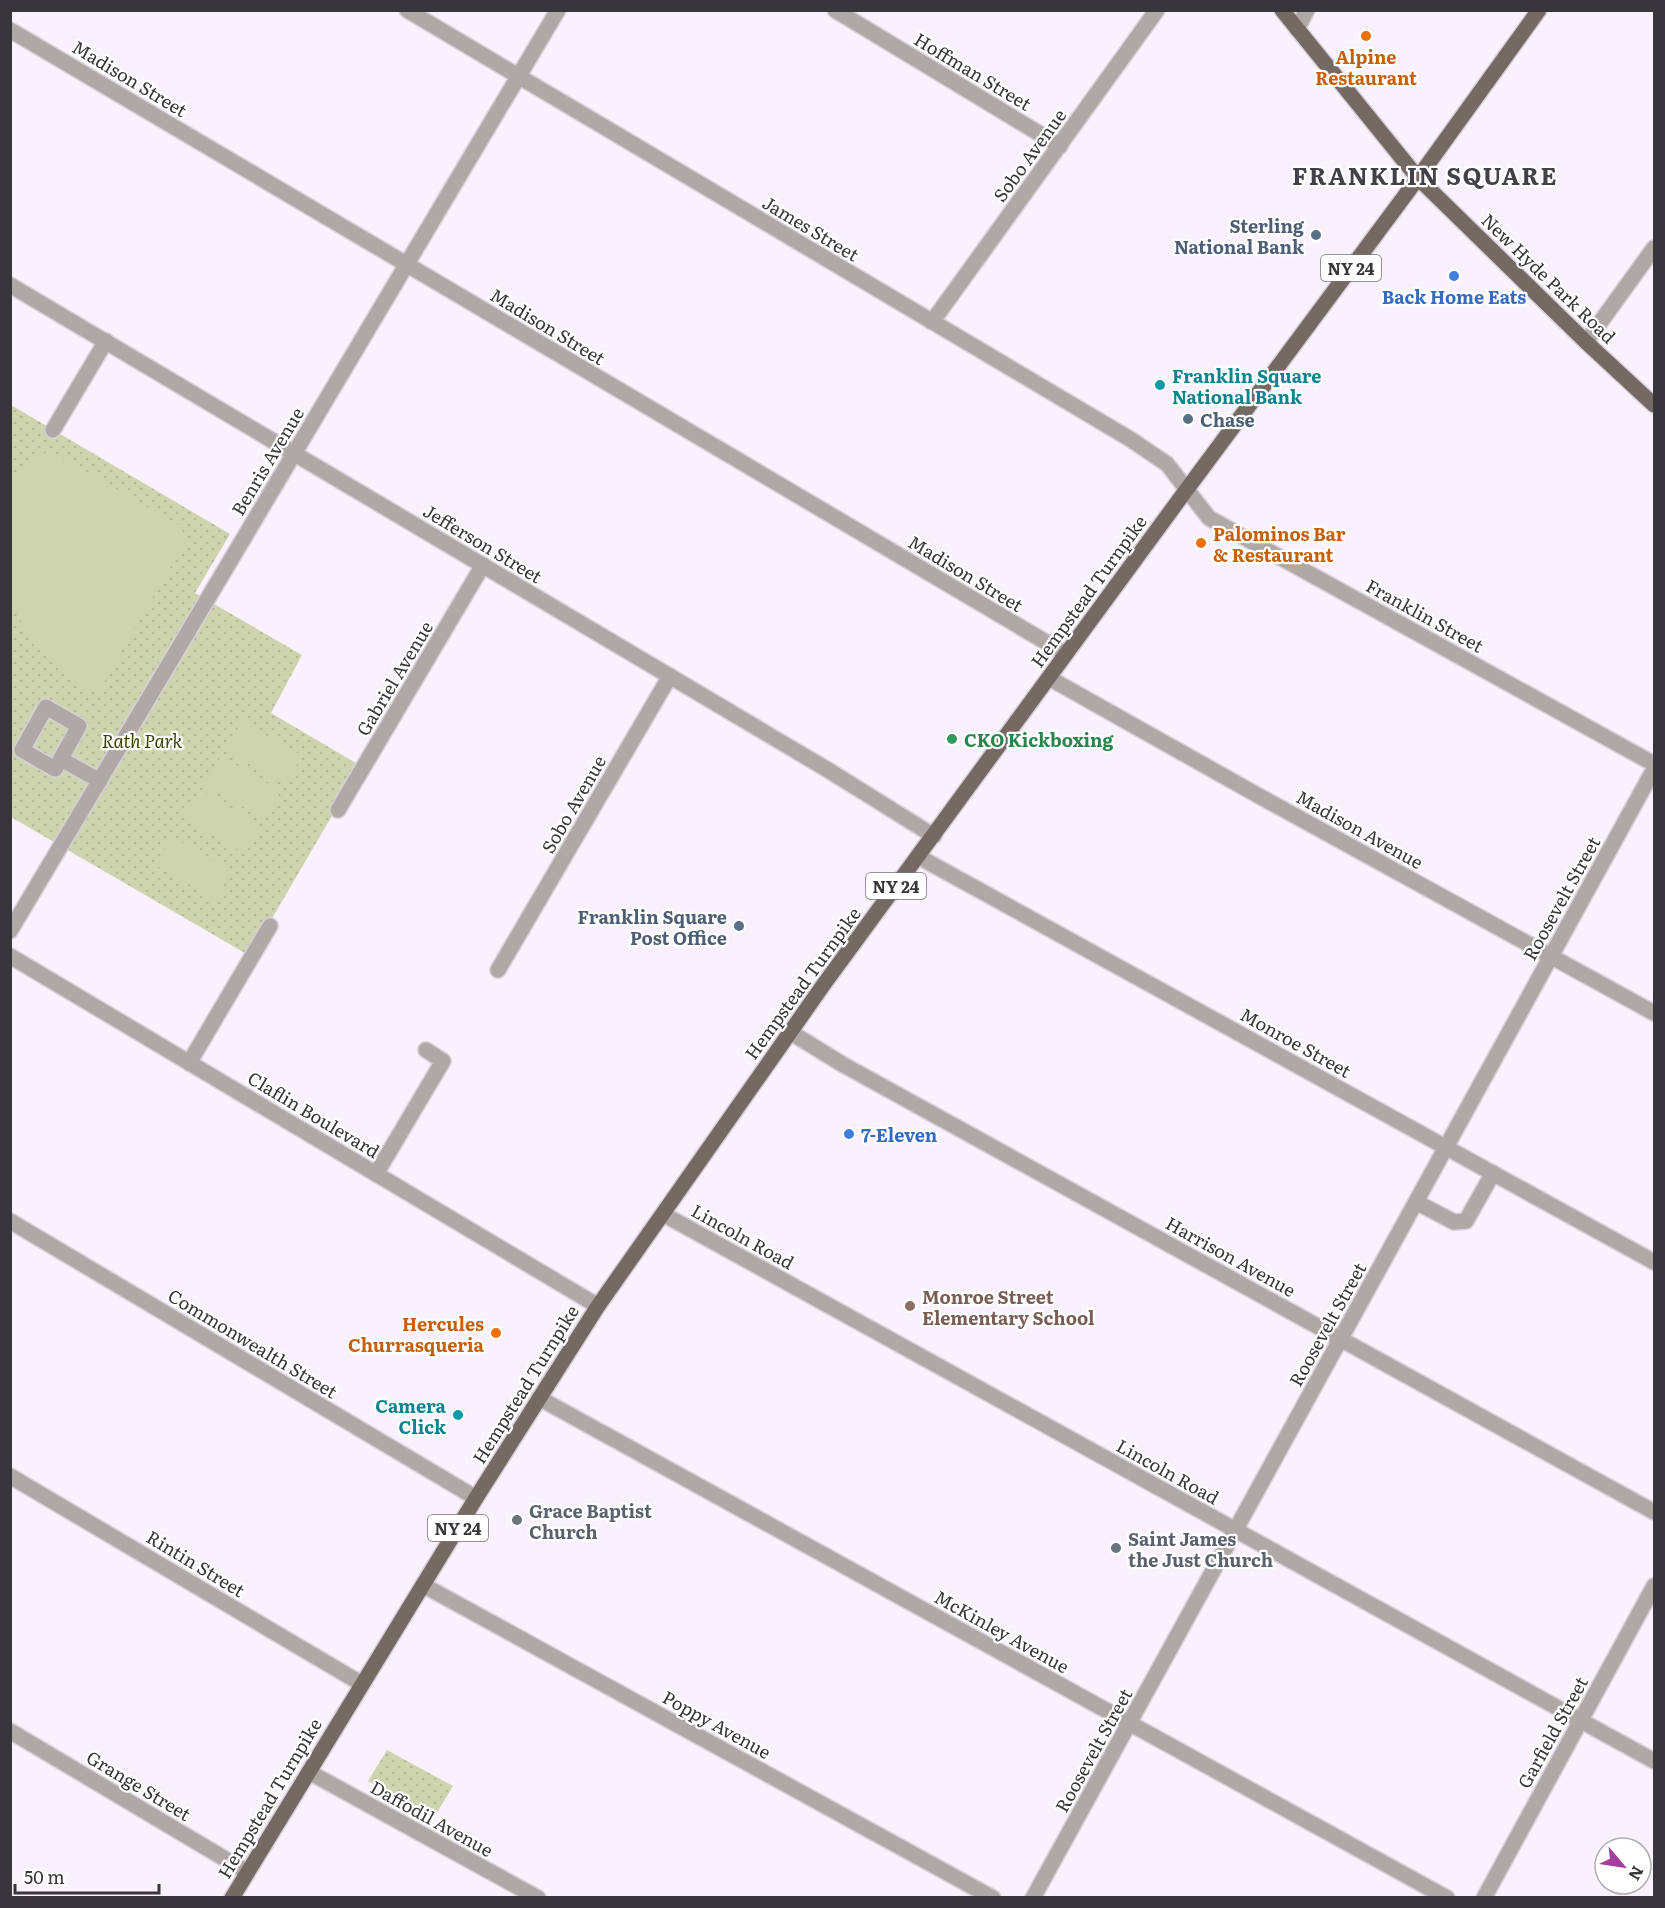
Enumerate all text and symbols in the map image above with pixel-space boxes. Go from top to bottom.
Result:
street label: Hoffman Street [909,25,1037,117]
marker: Alpine Restaurant [1359,29,1373,43]
street label: Madison Street [67,33,193,123]
place label: Alpine Restaurant [1315,43,1417,91]
street label: Sobo Avenue [986,103,1072,207]
district label: FRANKLIN SQUARE [1292,157,1558,192]
street label: James Street [758,188,865,268]
street label: New Hyde Park Road [1476,207,1622,349]
place label: Sterling National Bank [1174,212,1305,260]
marker: Sterling National Bank [1309,228,1323,242]
road number: NY 24 [1321,255,1381,281]
marker: Back Home Eats [1447,269,1461,283]
street label: Madison Street [485,281,611,371]
place label: Back Home Eats [1382,283,1526,310]
place label: Franklin Square National Bank [1172,362,1322,410]
marker: Franklin Square National Bank [1153,378,1167,392]
street label: Benris Avenue [224,402,310,520]
place label: Chase [1200,406,1255,433]
marker: Chase [1181,412,1195,426]
street label: Jefferson Street [418,497,548,590]
street label: Hempstead Turnpike [1023,509,1153,673]
place label: Palominos Bar & Restaurant [1213,520,1346,568]
street label: Madison Street [903,528,1029,618]
marker: Palominos Bar & Restaurant [1194,536,1208,550]
street label: Franklin Street [1361,572,1489,659]
street label: Gabriel Avenue [349,615,439,741]
place label: CKO Kickboxing [964,726,1115,753]
park label: Rath Park [102,727,182,754]
marker: CKO Kickboxing [945,732,959,746]
street label: Sobo Avenue [534,750,612,858]
street label: Madison Avenue [1292,783,1428,875]
street label: Roosevelt Street [1516,830,1607,965]
road number: NY 24 [866,873,926,899]
street label: Hempstead Turnpike [737,901,867,1065]
place label: Franklin Square Post Office [577,903,727,951]
marker: Franklin Square Post Office [732,919,746,933]
street label: Monroe Street [1236,1000,1357,1084]
street label: Claflin Boulevard [243,1064,385,1164]
place label: 7-Eleven [861,1121,938,1148]
marker: 7-Eleven [842,1127,856,1141]
street label: Lincoln Road [687,1197,799,1275]
street label: Harrison Avenue [1161,1209,1301,1303]
street label: Roosevelt Street [1282,1256,1373,1391]
street label: Commonwealth Street [163,1282,344,1405]
place label: Monroe Street Elementary School [922,1283,1095,1331]
street label: Hempstead Turnpike [465,1299,585,1469]
marker: Monroe Street Elementary School [903,1299,917,1313]
place label: Hercules Churrasqueria [348,1310,485,1358]
marker: Hercules Churrasqueria [489,1326,503,1340]
place label: Camera Click [375,1392,447,1440]
marker: Camera Click [451,1408,465,1422]
street label: Lincoln Road [1112,1432,1224,1510]
place label: Grace Baptist Church [529,1497,652,1545]
marker: Grace Baptist Church [510,1513,524,1527]
road number: NY 24 [428,1515,488,1541]
street label: Rintin Street [142,1523,251,1603]
place label: Saint James the Just Church [1128,1525,1273,1573]
marker: Saint James the Just Church [1109,1541,1123,1555]
street label: McKinley Avenue [930,1583,1074,1679]
street label: Garfield Street [1510,1671,1594,1793]
street label: Roosevelt Street [1048,1682,1139,1817]
street label: Poppy Avenue [658,1683,776,1765]
street label: Hempstead Turnpike [210,1713,328,1883]
street label: Grange Street [82,1743,197,1827]
street label: Daffodil Avenue [366,1773,498,1863]
north arrow [1593,1836,1653,1896]
scale bar [15,1857,159,1895]
text: N [1623,1862,1651,1885]
text: 50 m [24,1863,65,1890]

